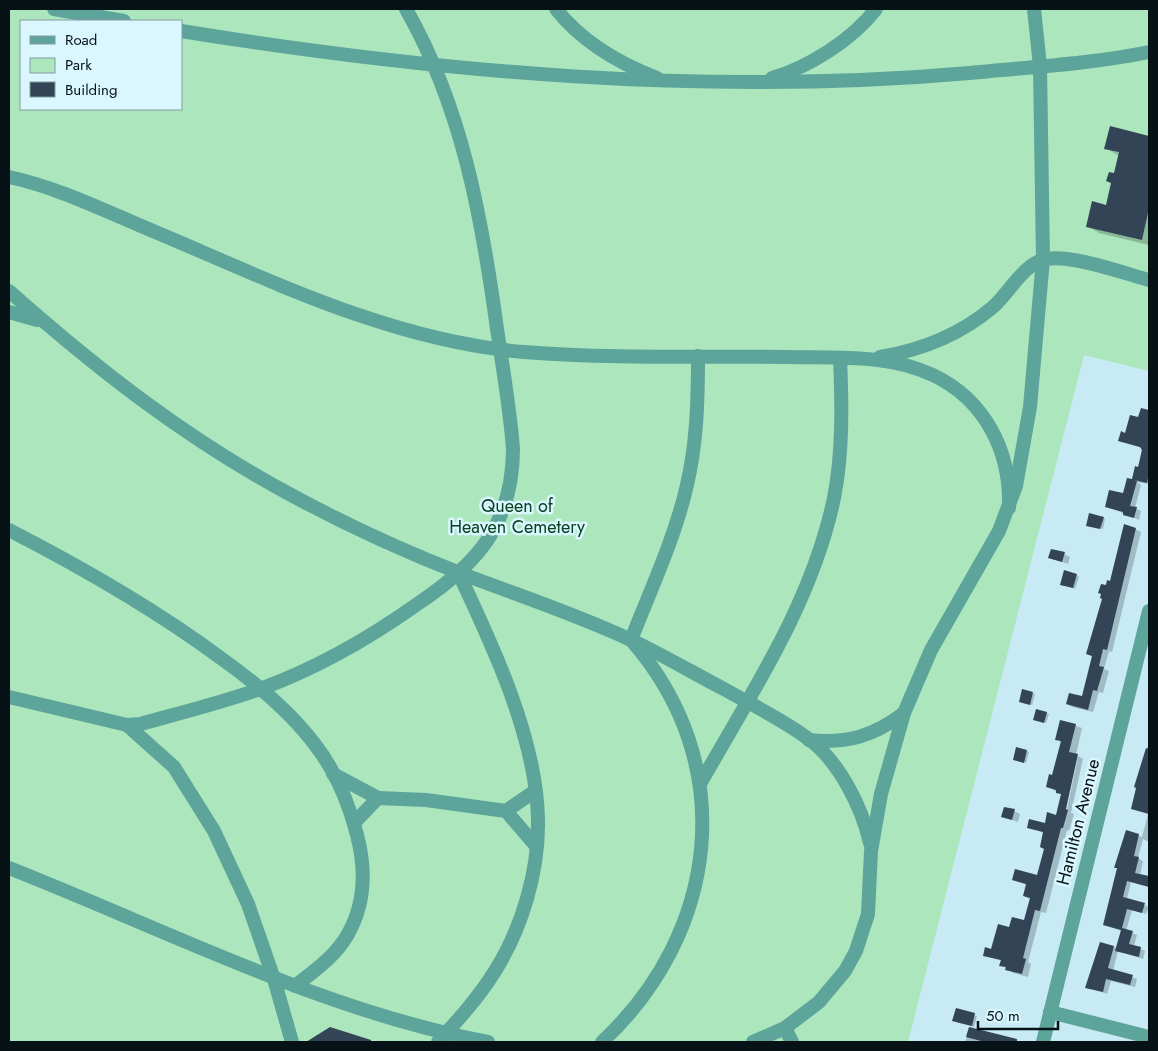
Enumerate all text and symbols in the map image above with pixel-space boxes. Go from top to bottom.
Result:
legend [20,20,182,110]
text: Road [65,29,97,51]
text: Park [65,54,92,76]
text: Building [65,79,117,101]
park label: Queen of Heaven Cemetery [449,493,585,540]
street label: Hamilton Avenue [1050,756,1106,888]
scale bar [978,998,1058,1030]
text: 50 m [986,1005,1020,1027]

